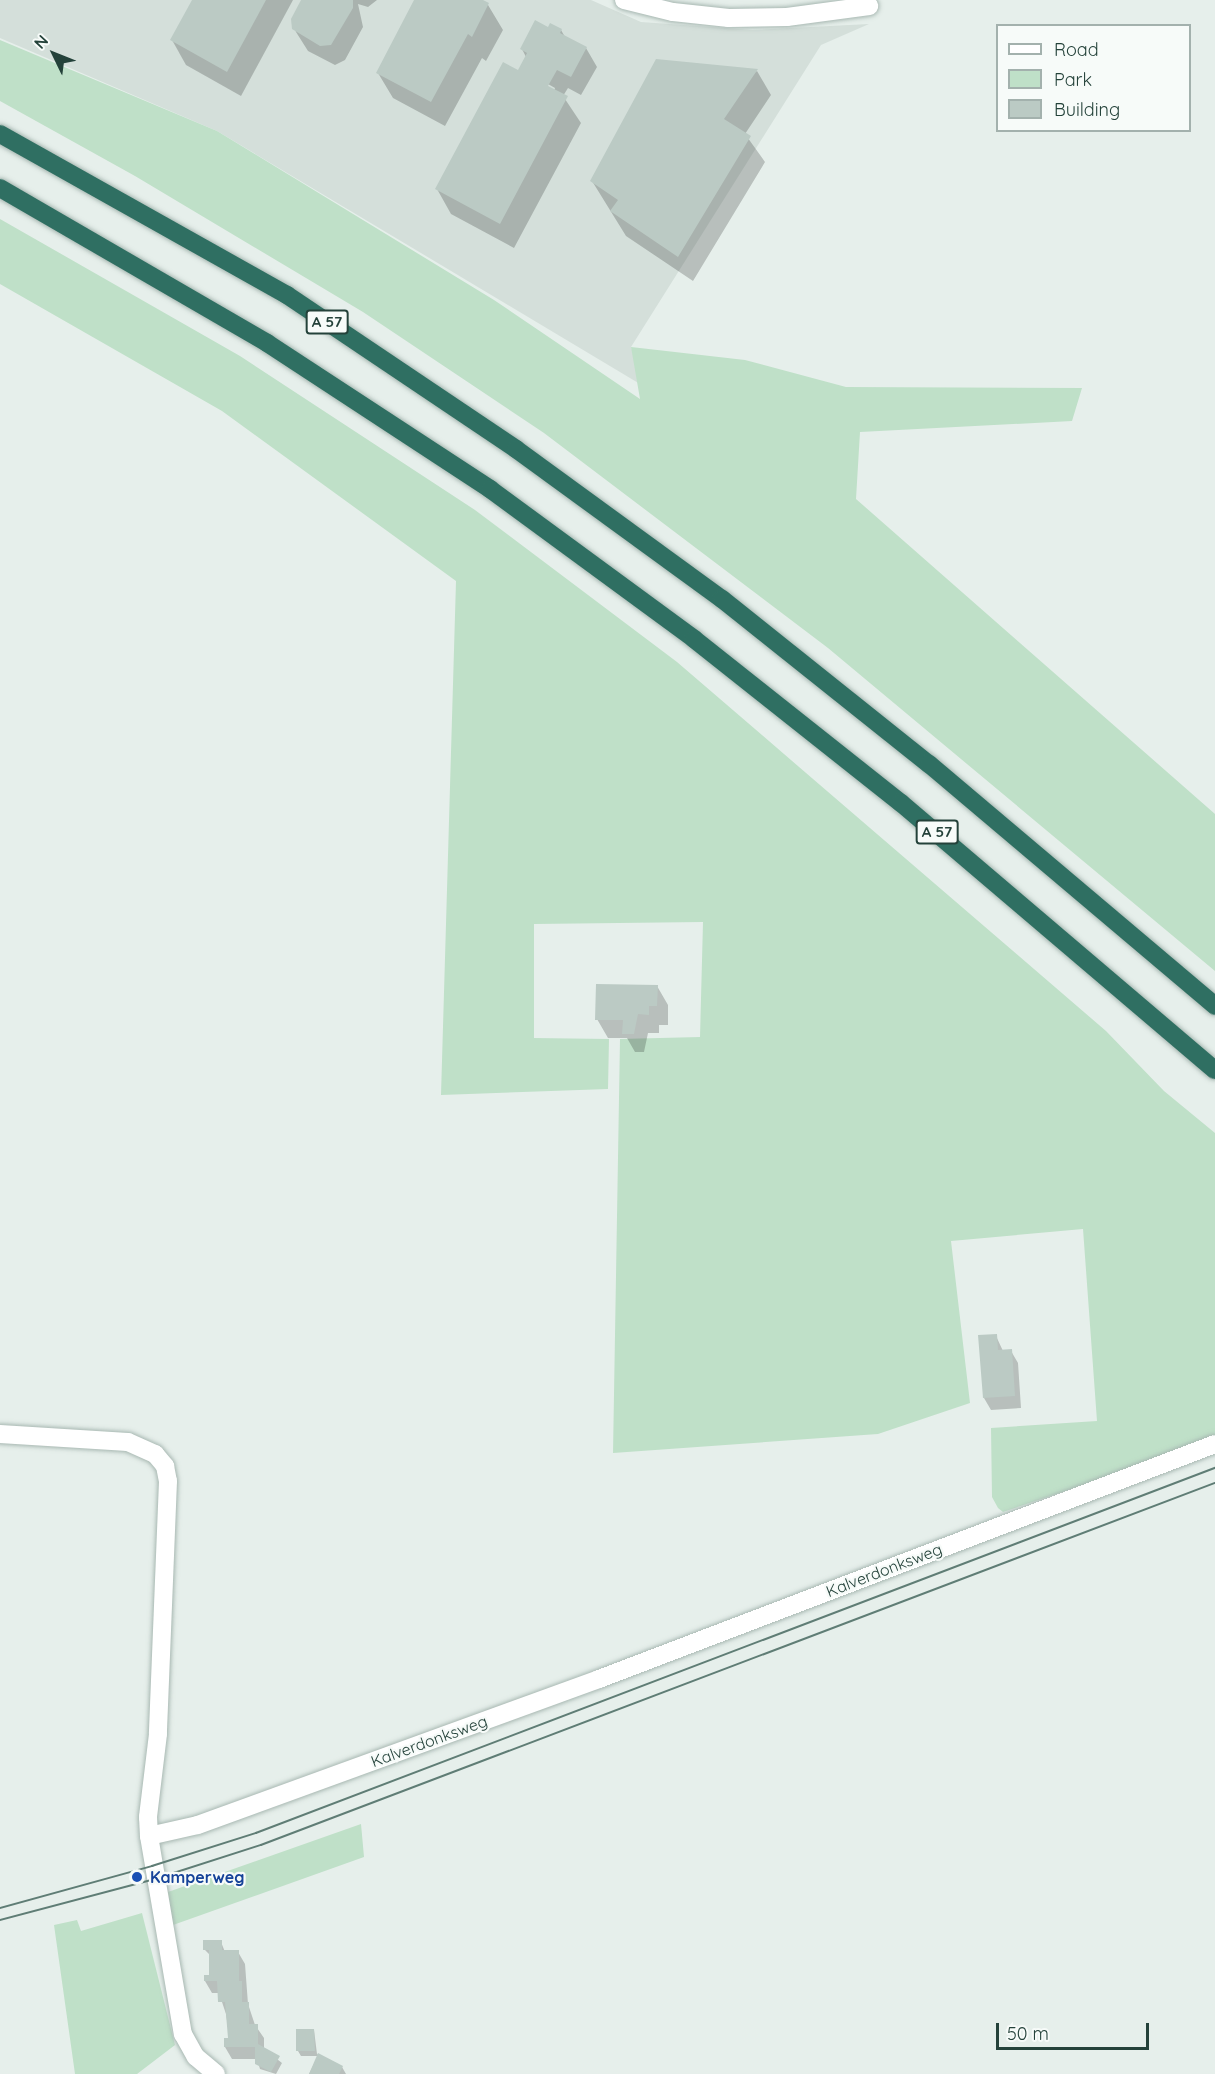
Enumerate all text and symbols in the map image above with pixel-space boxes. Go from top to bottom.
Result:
north arrow [24,24,84,84]
legend [996,24,1191,132]
text: N [30,31,52,53]
text: Road [1054,38,1099,61]
text: Park [1054,68,1092,91]
text: Building [1054,98,1120,121]
road number: A 57 [304,310,350,334]
road number: A 57 [914,820,960,844]
street label: Kalverdonksweg [823,1539,945,1601]
street label: Kalverdonksweg [368,1711,490,1771]
place label: Kamperweg [150,1867,244,1887]
marker: Kamperweg [128,1868,146,1886]
scale bar [999,2011,1152,2049]
text: 50 m [1007,2022,1049,2045]

